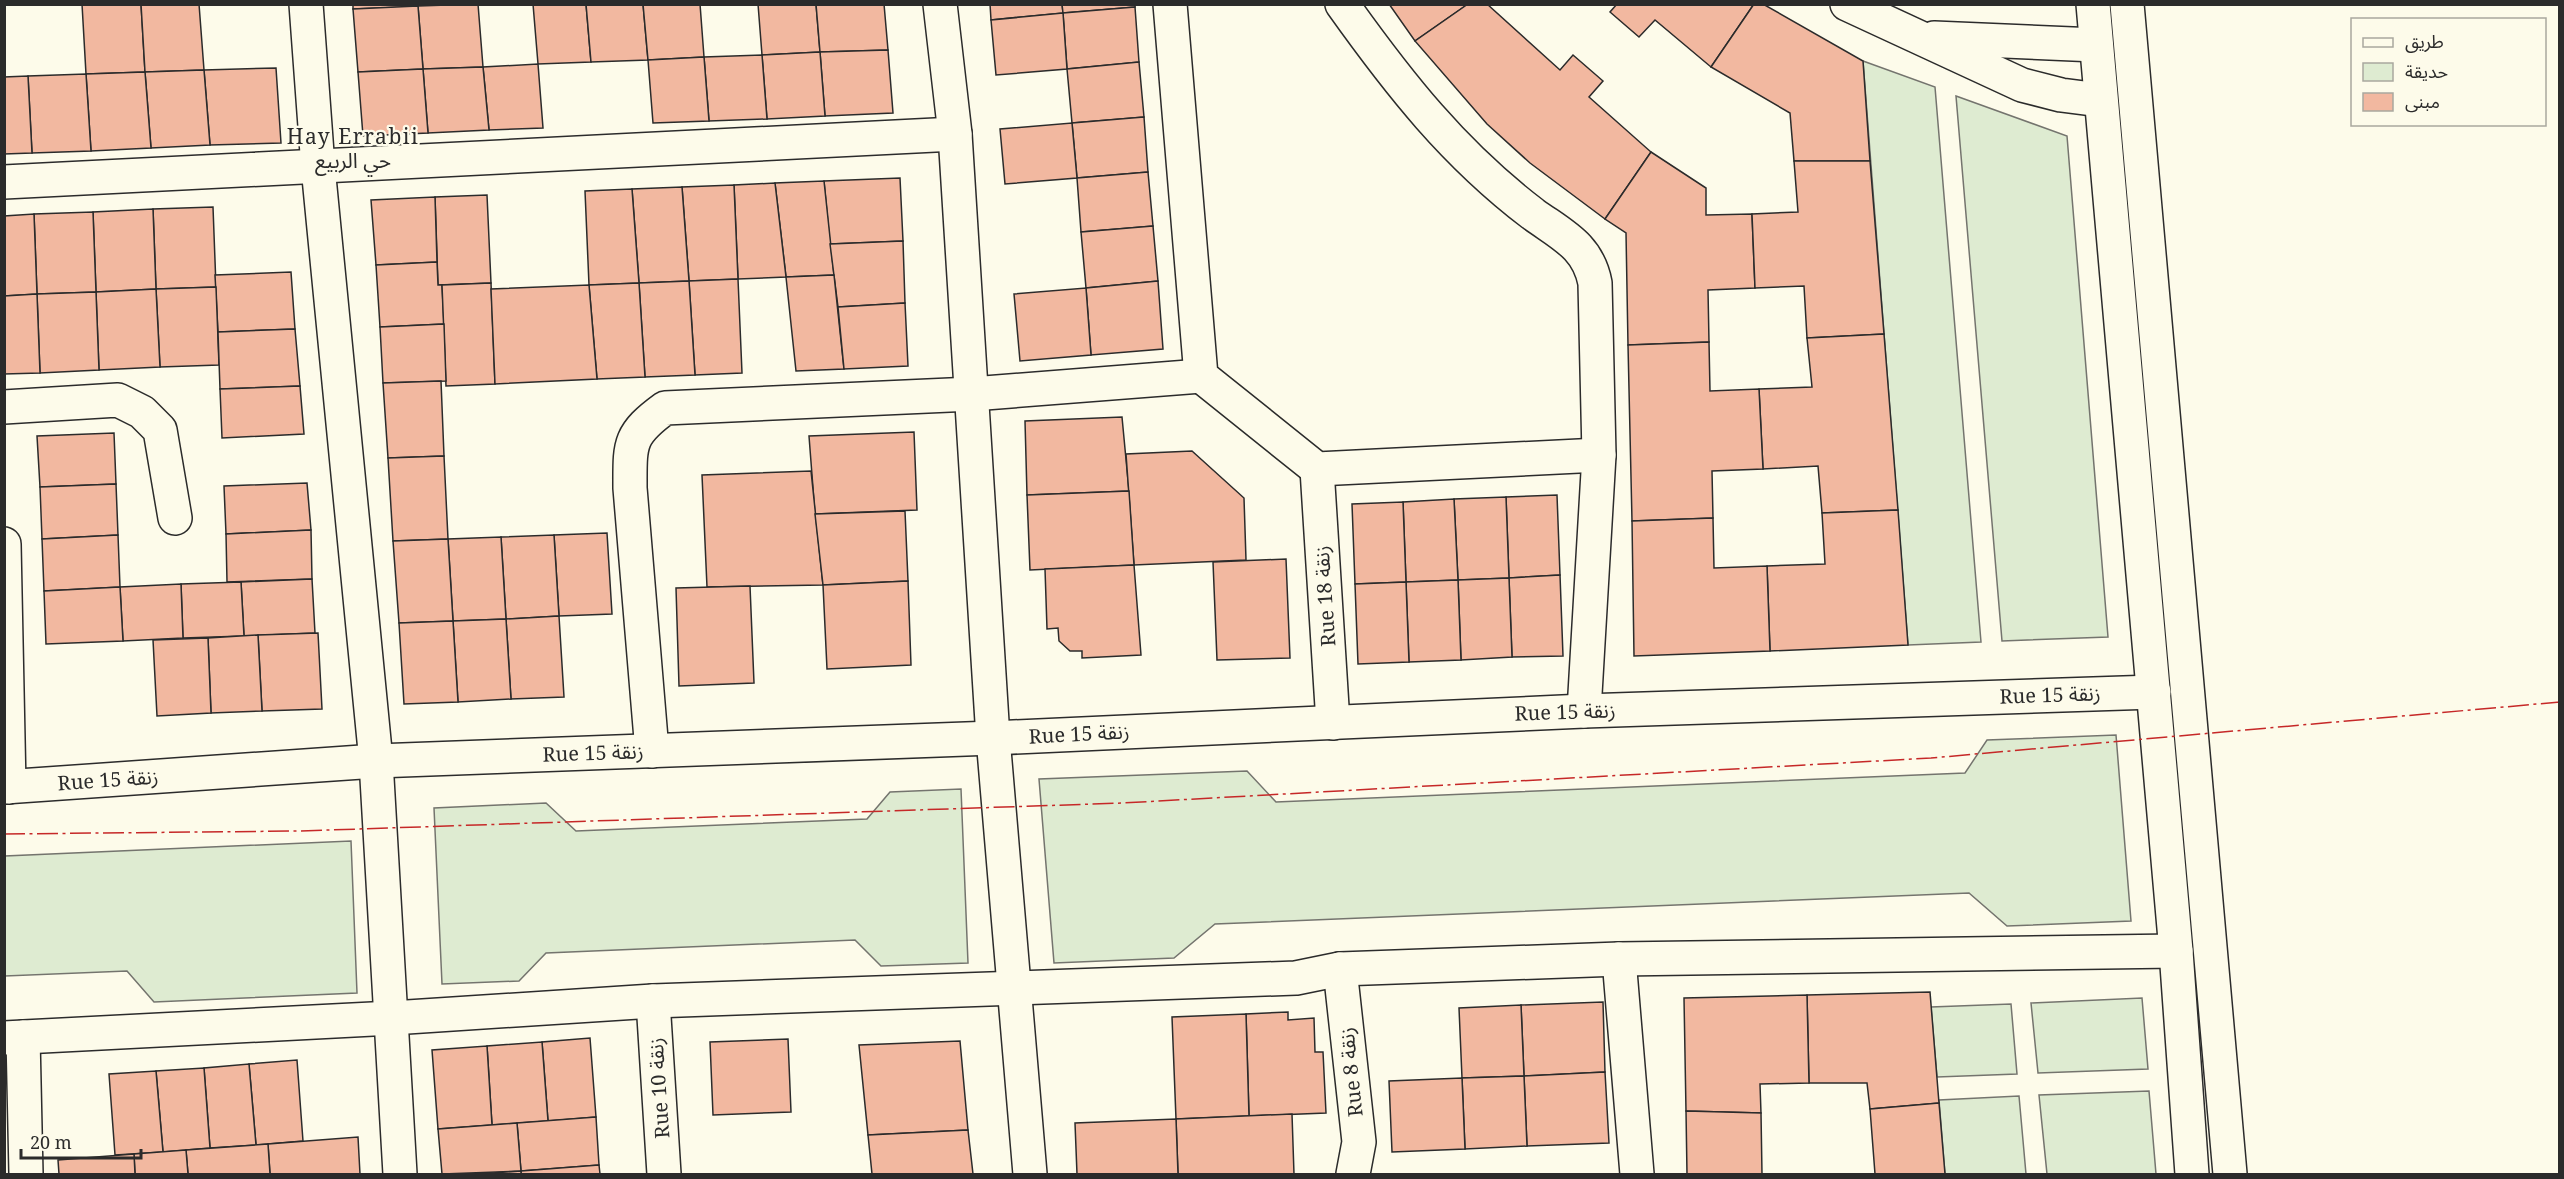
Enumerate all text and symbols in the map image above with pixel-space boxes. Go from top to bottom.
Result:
legend [2351,18,2546,126]
text: طريق [2405,29,2444,53]
text: حديقة [2405,59,2448,83]
text: مبنى [2405,89,2440,113]
district label: Hay Errabii حي الربيع [287,122,419,177]
street label: Rue 18 زنقة [1308,545,1341,647]
street label: Rue 15 زنقة [1999,679,2101,710]
street label: Rue 15 زنقة [1514,696,1616,727]
street label: Rue 15 زنقة [1028,717,1130,750]
street label: Rue 15 زنقة [542,737,644,768]
street label: Rue 15 زنقة [57,763,159,796]
street label: Rue 8 زنقة [1332,1026,1369,1118]
street label: Rue 10 زنقة [642,1037,675,1139]
scale bar [21,1122,141,1160]
text: 20 m [30,1130,72,1154]

